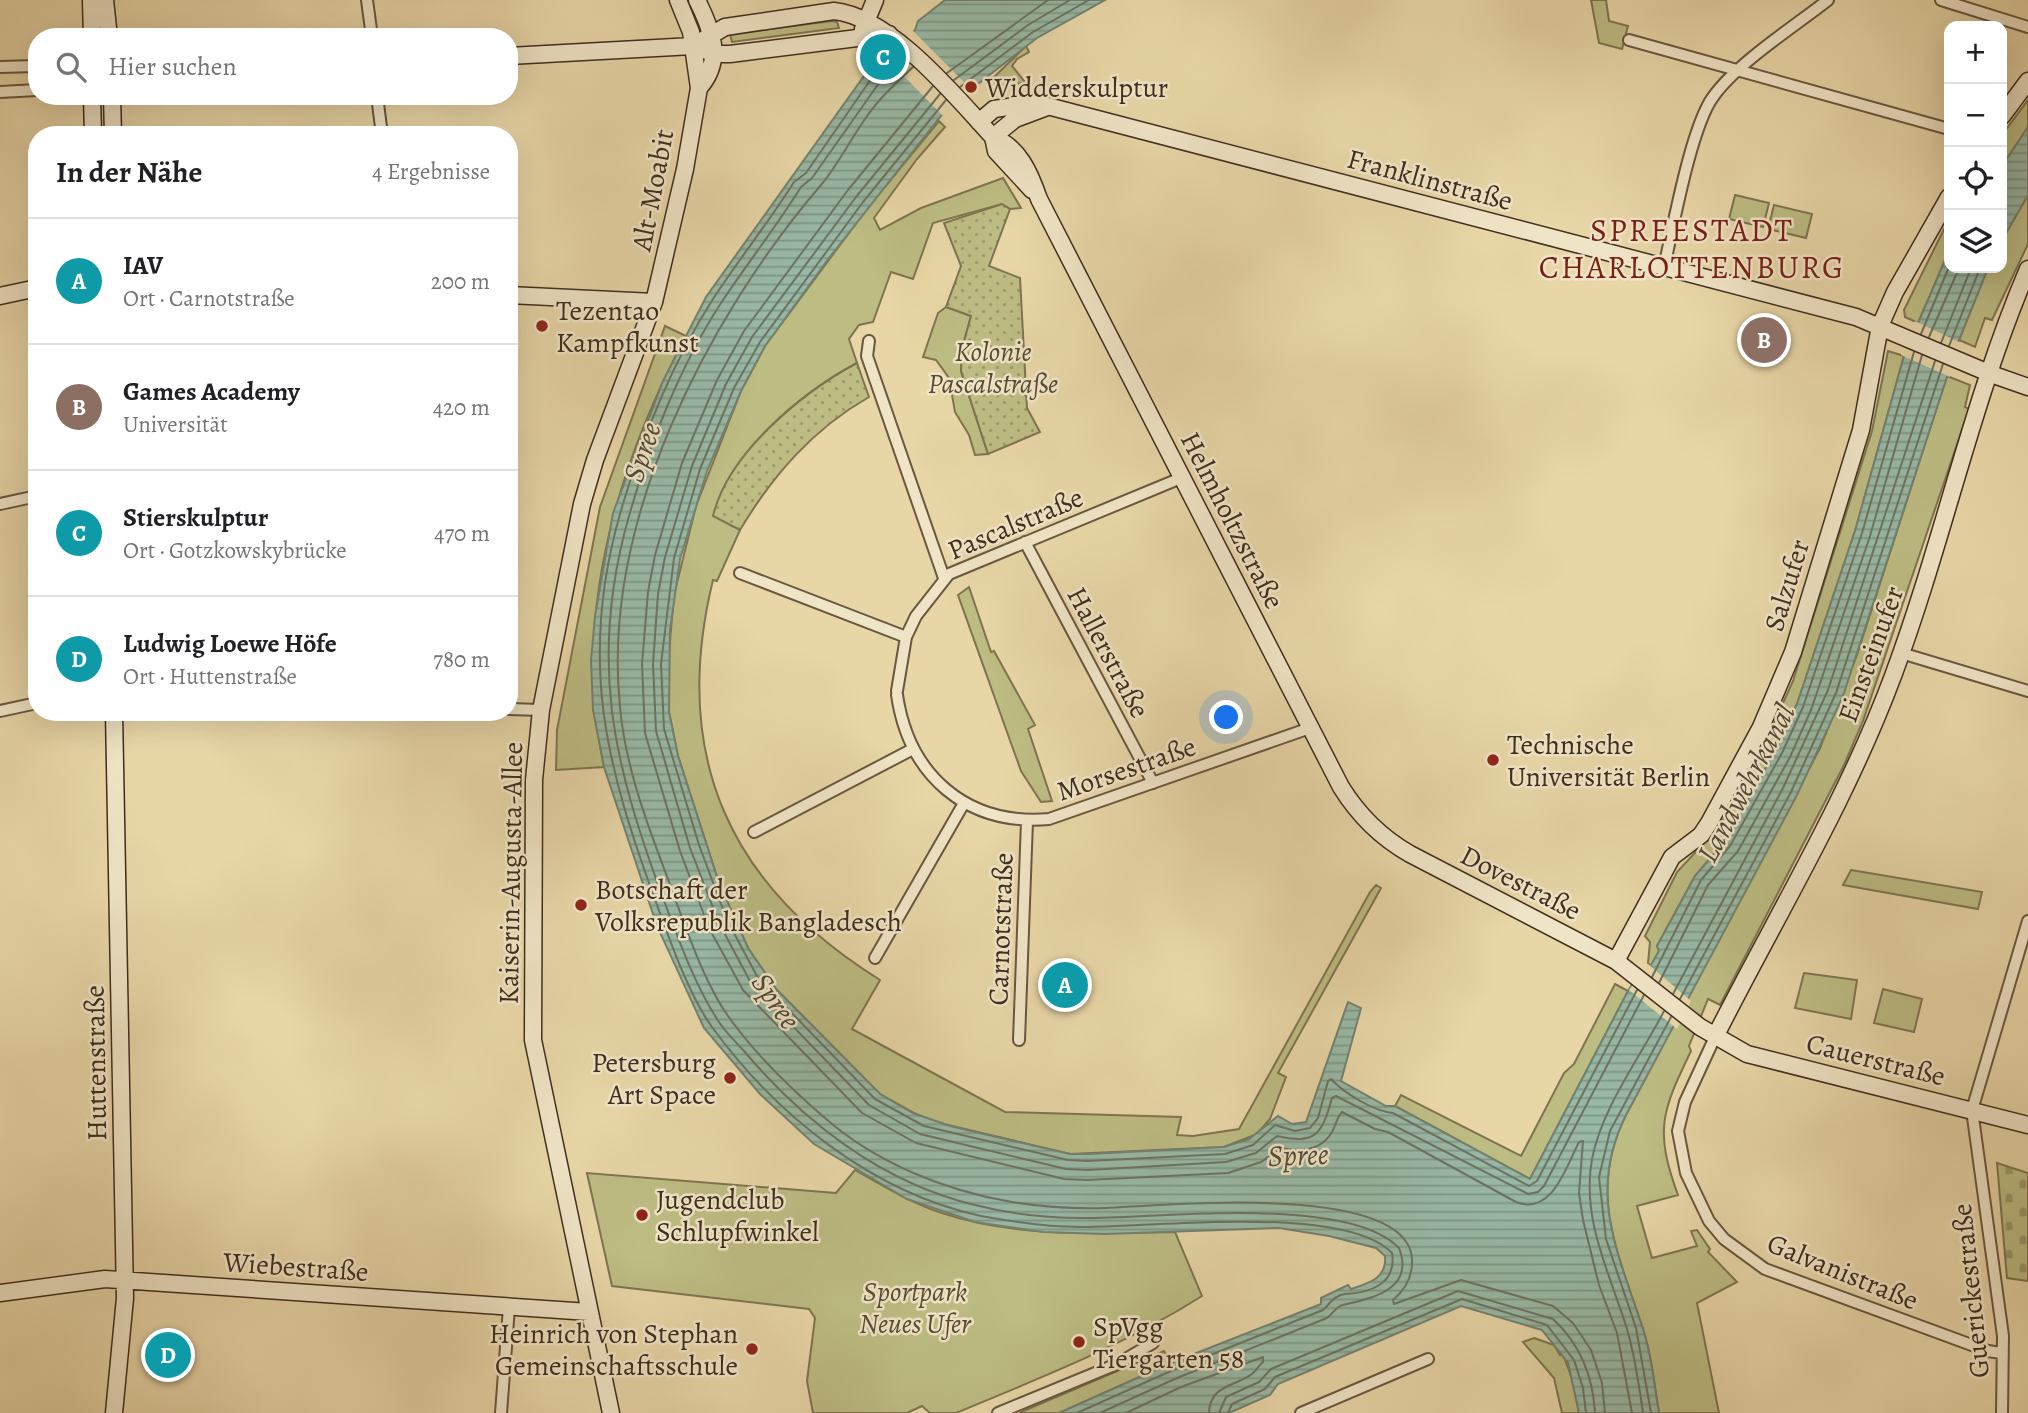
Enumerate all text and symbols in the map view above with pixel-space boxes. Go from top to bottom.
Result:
map controls [1944,21,2007,273]
button: + [1944,21,2007,84]
search box [28,28,518,105]
pin: C [860,31,906,83]
icon: search [52,48,90,86]
text: Hier suchen [108,49,237,84]
place label: Widderskulptur [984,69,1169,107]
marker: Widderskulptur [963,79,979,95]
button: − [1944,84,2007,147]
street label: Alt-Moabit [622,126,683,255]
street label: Franklinstraße [1343,140,1517,220]
button: locate [1944,147,2007,210]
text: In der Nähe [56,152,202,192]
text: 4 Ergebnisse [372,156,490,187]
district label: SPREESTADT CHARLOTTENBURG [1539,208,1845,289]
button: layers [1944,210,2007,273]
text: IAV [123,248,163,283]
text: A [72,266,86,297]
text: 200 m [431,266,490,297]
text: Ort · Carnotstraße [123,283,295,314]
place label: Tezentao Kampfkunst [556,292,699,362]
pin: B [1741,314,1787,366]
marker: Tezentao Kampfkunst [534,318,550,334]
park label: Kolonie Pascalstraße [928,333,1058,403]
text: Games Academy [123,374,300,409]
text: B [72,392,86,423]
text: 420 m [433,392,490,423]
text: Universität [123,409,228,440]
water label: Spree [613,417,671,487]
street label: Helmholtzstraße [1171,425,1293,616]
street label: Pascalstraße [942,478,1089,569]
text: Stierskulptur [123,500,269,535]
text: C [72,518,86,549]
text: 470 m [434,518,490,549]
street label: Salzufer [1755,534,1819,636]
text: Ort · Gotzkowskybrücke [123,535,347,566]
street label: Hallerstraße [1058,580,1159,725]
street label: Einsteinufer [1829,581,1913,728]
text: Ludwig Loewe Höfe [123,626,337,661]
text: D [71,644,87,675]
text: 780 m [433,644,490,675]
text: Ort · Huttenstraße [123,661,297,692]
water label: Landwehrkanal [1687,696,1805,869]
your location [1209,700,1243,734]
place label: Technische Universität Berlin [1507,726,1710,796]
street label: Morsestraße [1052,727,1201,810]
street label: Kaiserin-Augusta-Allee [490,741,532,1005]
marker: Technische Universität Berlin [1485,752,1501,768]
street label: Dovestraße [1454,836,1587,930]
street label: Carnotstraße [979,852,1023,1006]
place label: Botschaft der Volksrepublik Bangladesch [594,871,902,941]
marker: Botschaft der Volksrepublik Bangladesch [573,897,589,913]
pin: A [1042,959,1088,1011]
water label: Spree [742,965,810,1038]
street label: Huttenstraße [76,985,116,1141]
street label: Cauerstraße [1802,1024,1949,1096]
place label: Petersburg Art Space [591,1044,716,1114]
marker: Petersburg Art Space [722,1070,738,1086]
water label: Spree [1267,1134,1329,1176]
place label: Jugendclub Schlupfwinkel [656,1181,819,1251]
street label: Guerickestraße [1943,1202,1999,1380]
marker: Jugendclub Schlupfwinkel [634,1207,650,1223]
street label: Galvanistraße [1761,1224,1924,1319]
street label: Wiebestraße [221,1243,370,1291]
park label: Sportpark Neues Ufer [859,1273,972,1343]
place label: SpVgg Tiergarten 58 [1093,1308,1244,1378]
place label: Heinrich von Stephan Gemeinschaftsschule [489,1315,738,1385]
pin: D [145,1329,191,1381]
marker: SpVgg Tiergarten 58 [1071,1334,1087,1350]
marker: Heinrich von Stephan Gemeinschaftsschule [744,1341,760,1357]

